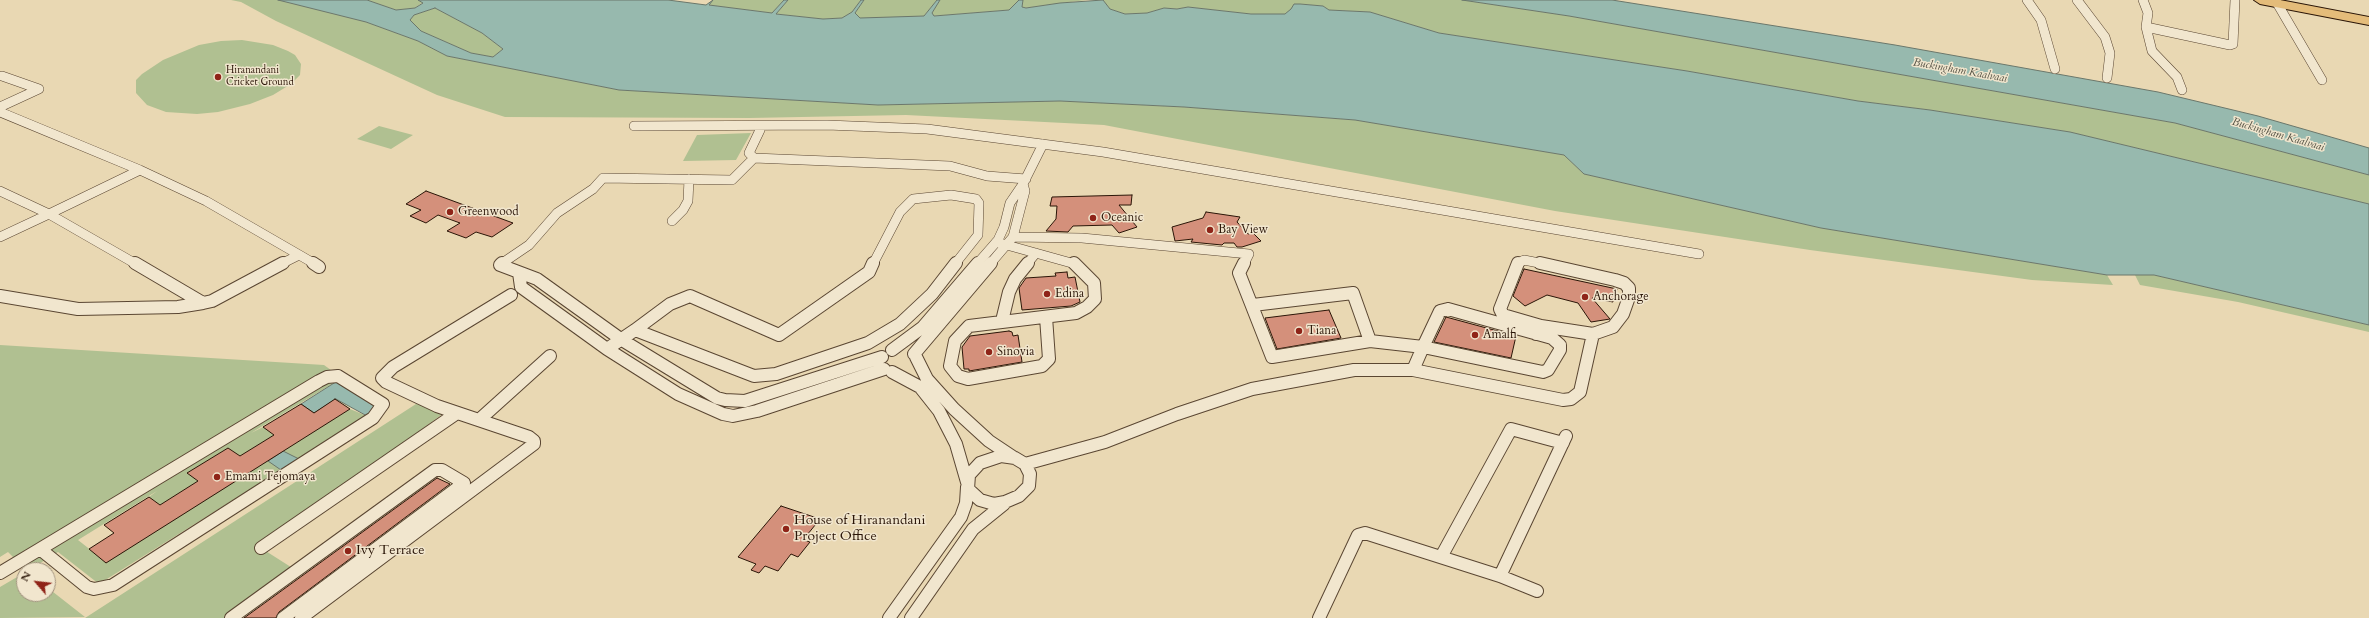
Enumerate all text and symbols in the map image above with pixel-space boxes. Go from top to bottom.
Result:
water label: Buckingham Kaalvaai [1912,56,2008,86]
place label: Hiranandani Cricket Ground [226,65,294,88]
marker: Hiranandani Cricket Ground [213,72,223,82]
water label: Buckingham Kaalvaai [2230,116,2326,154]
place label: Greenwood [458,205,519,219]
marker: Greenwood [445,207,455,217]
place label: Oceanic [1101,211,1143,225]
marker: Oceanic [1088,213,1098,223]
place label: Bay View [1218,223,1268,237]
marker: Bay View [1205,225,1215,235]
place label: Edina [1055,287,1084,301]
marker: Edina [1042,289,1052,299]
place label: Anchorage [1593,290,1649,304]
marker: Anchorage [1580,292,1590,302]
place label: Tiana [1307,324,1336,338]
marker: Tiana [1294,326,1304,336]
place label: Amalfi [1483,328,1517,342]
marker: Amalfi [1470,330,1480,340]
place label: Sinovia [997,345,1034,359]
marker: Sinovia [984,347,994,357]
place label: Emami Tejomaya [225,470,315,484]
marker: Emami Tejomaya [212,472,222,482]
place label: House of Hiranandani Project Office [794,513,926,546]
marker: House of Hiranandani Project Office [781,524,791,534]
place label: Ivy Terrace [356,543,425,559]
marker: Ivy Terrace [343,546,353,556]
north arrow [16,562,56,602]
text: N [17,569,35,584]

